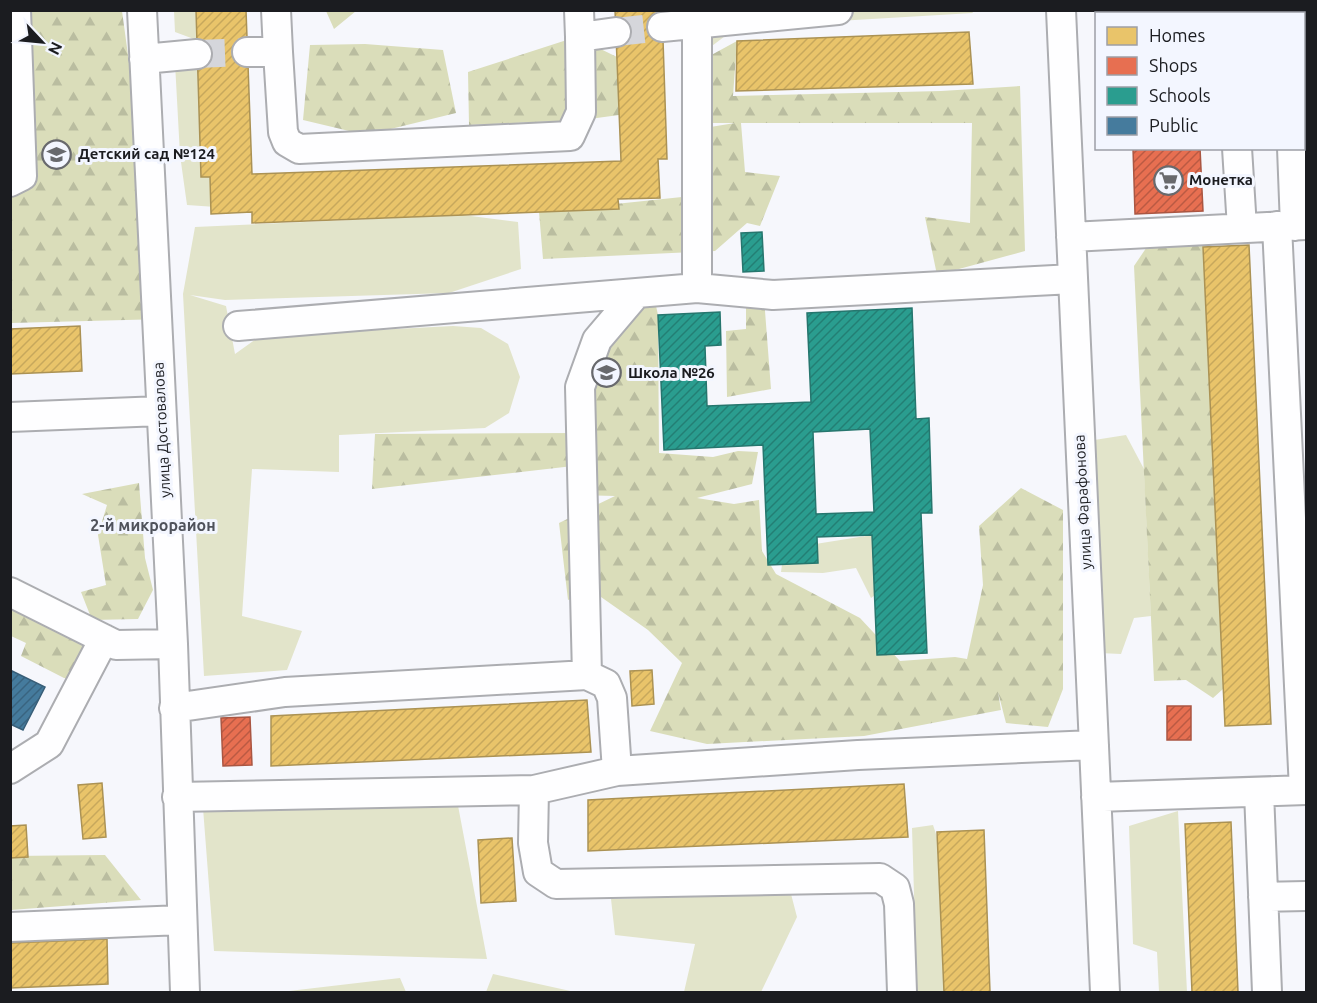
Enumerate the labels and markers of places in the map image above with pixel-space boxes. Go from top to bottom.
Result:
school or university icon: Детский сад №124 [41,138,73,170]
place label: Детский сад №124 [78,145,215,162]
supermarket icon: Монетка [1152,164,1184,196]
place label: Монетка [1189,171,1253,188]
school or university icon: Школа №26 [591,357,623,389]
place label: Школа №26 [628,364,715,381]

